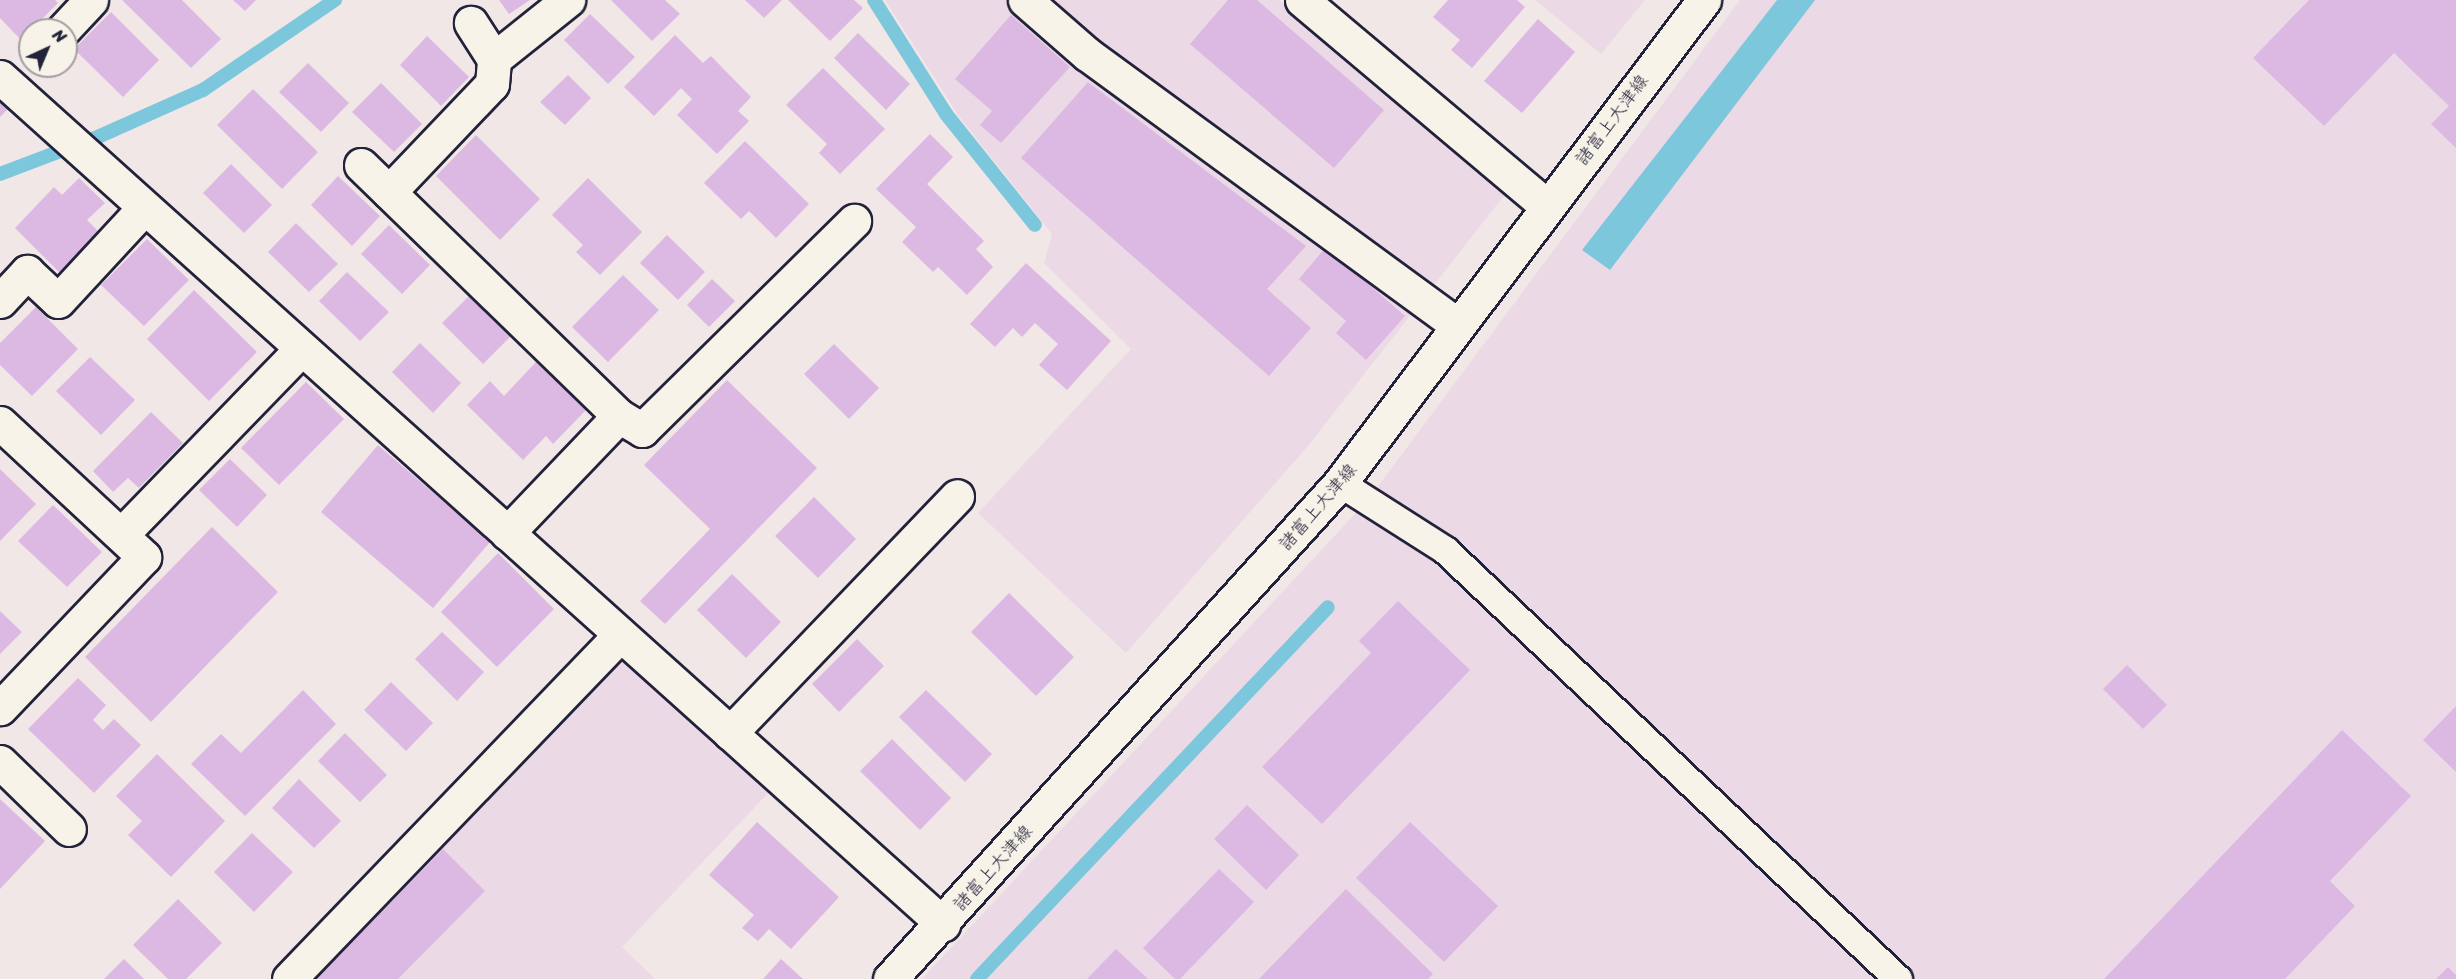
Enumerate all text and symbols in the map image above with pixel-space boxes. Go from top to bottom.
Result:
north arrow [18,18,78,78]
text: N [45,22,74,50]
street label: 諸富上大津線 [1571,70,1653,170]
street label: 諸富上大津線 [1274,459,1362,555]
street label: 諸富上大津線 [949,821,1037,915]

